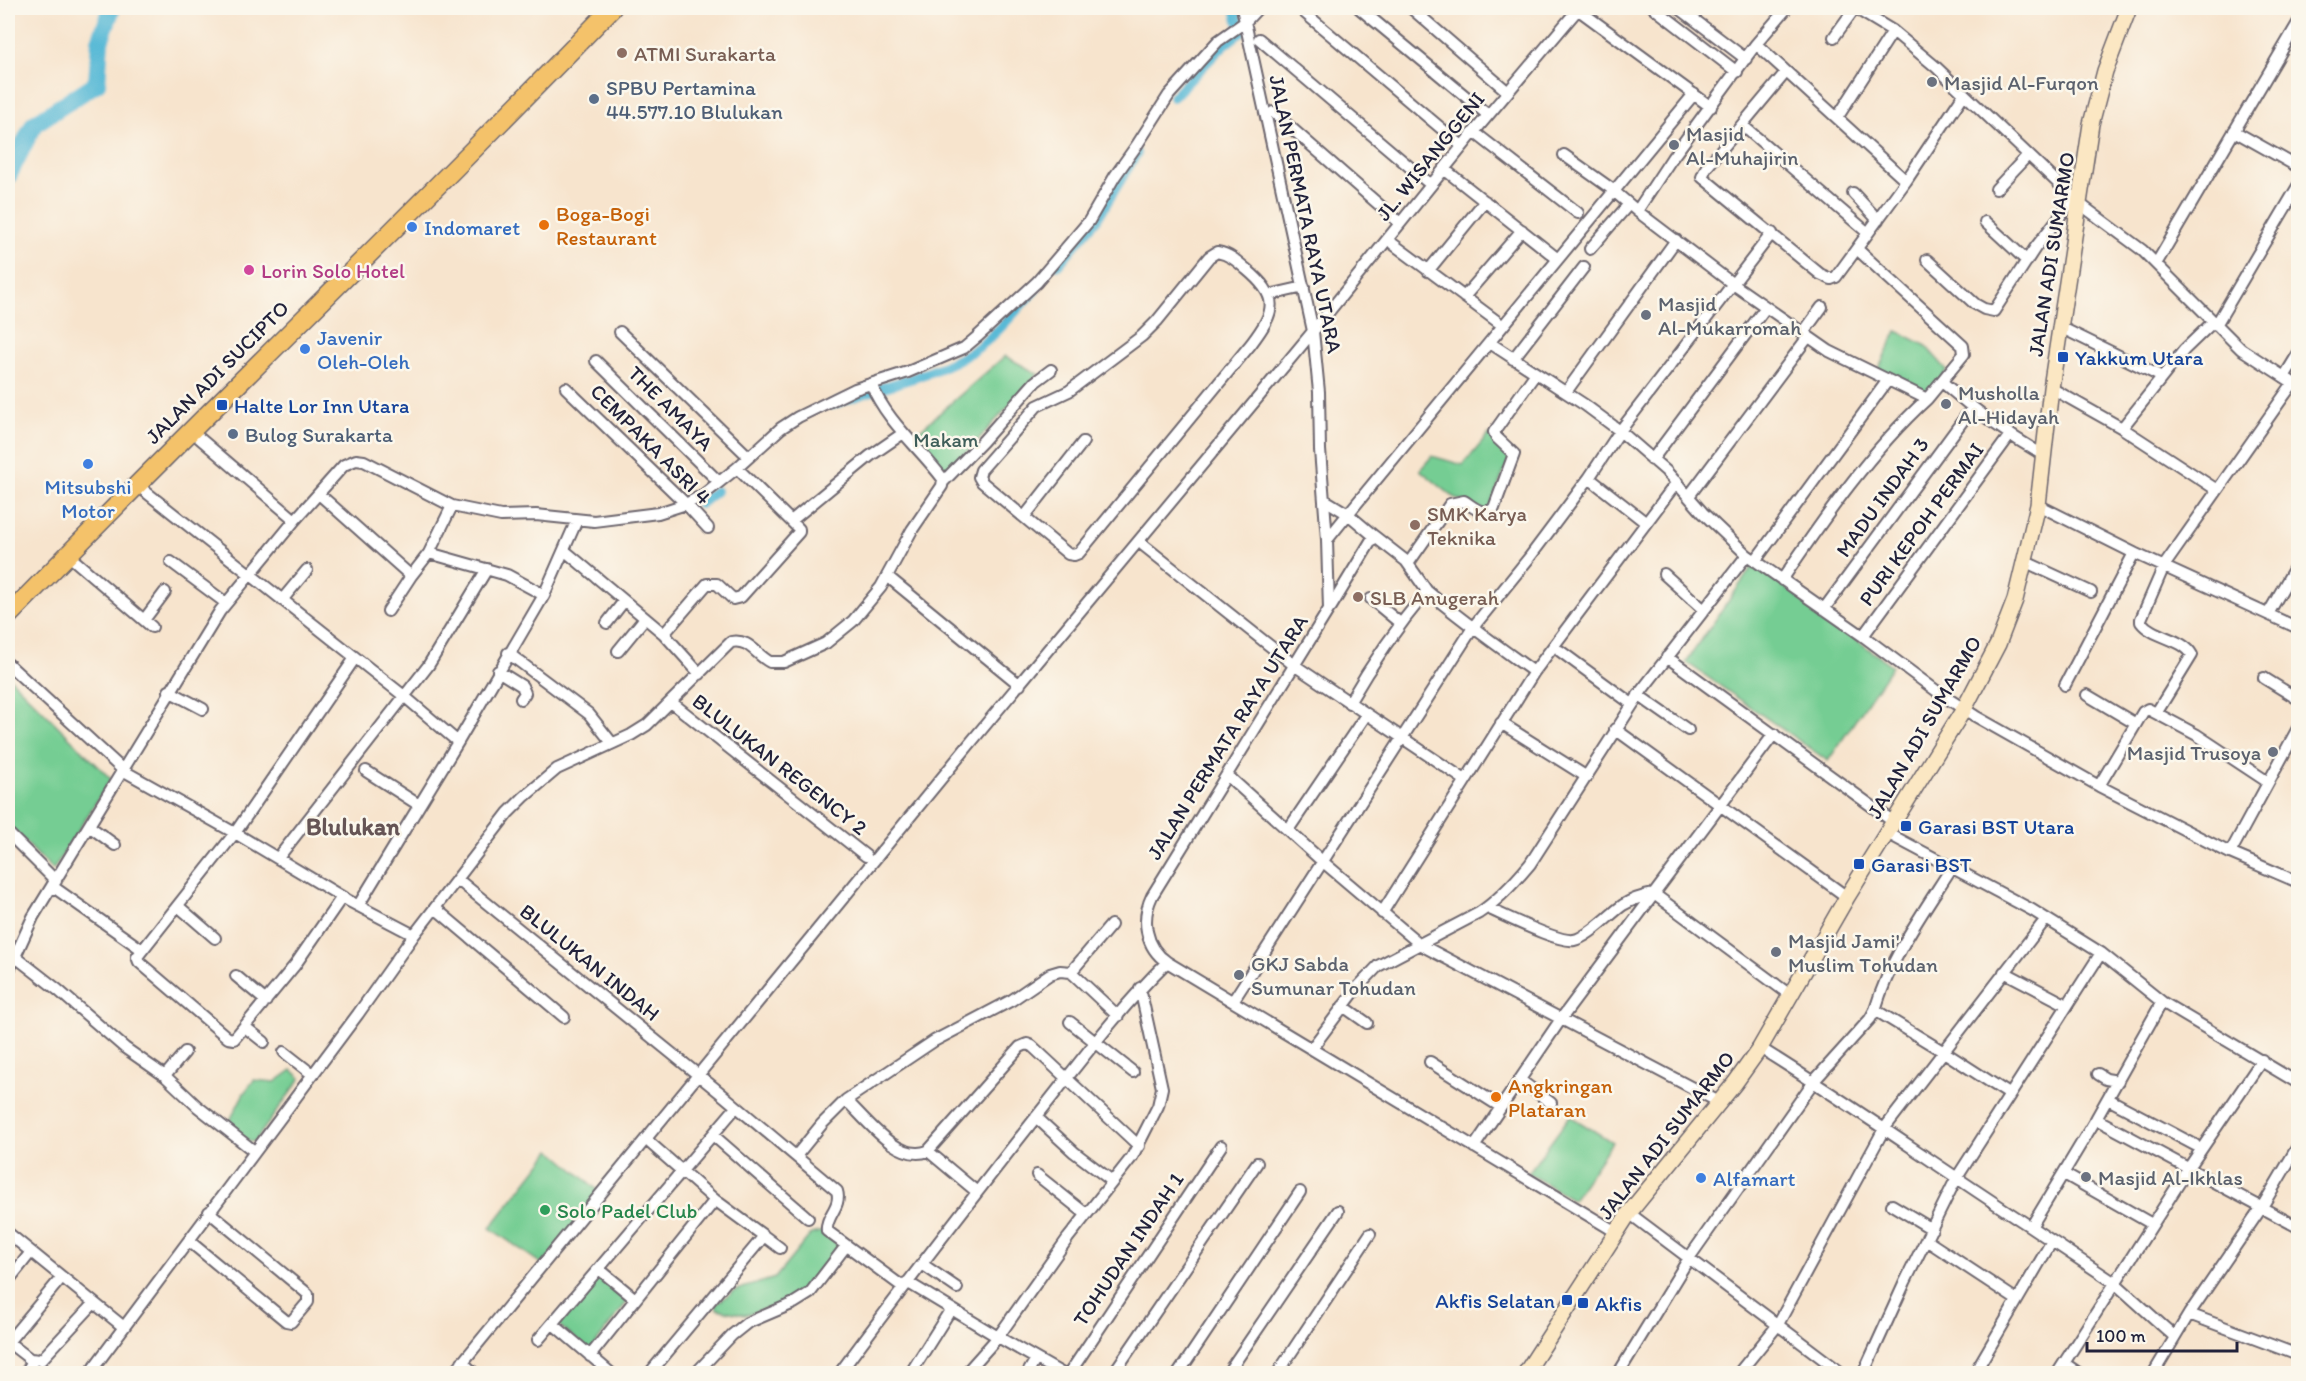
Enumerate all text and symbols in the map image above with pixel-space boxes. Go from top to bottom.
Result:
place label: ATMI Surakarta [634,41,776,66]
marker: ATMI Surakarta [615,46,629,60]
place label: Masjid Al-Furqon [1944,70,2099,95]
street label: JALAN PERMATA RAYA UTARA [1264,73,1348,356]
place label: SPBU Pertamina 44.577.10 Blulukan [606,75,783,124]
marker: Masjid Al-Furqon [1925,75,1939,89]
street label: JL. WISANGGENI [1370,86,1490,226]
marker: SPBU Pertamina 44.577.10 Blulukan [587,92,601,106]
place label: Masjid Al-Muhajirin [1686,121,1798,170]
marker: Masjid Al-Muhajirin [1667,138,1681,152]
street label: JALAN ADI SUMARMO [2022,150,2080,358]
place label: Boga-Bogi Restaurant [556,201,657,250]
place label: Indomaret [424,215,520,240]
marker: Boga-Bogi Restaurant [537,218,551,232]
marker: Indomaret [405,220,419,234]
place label: Lorin Solo Hotel [261,258,405,283]
marker: Lorin Solo Hotel [242,263,256,277]
place label: Masjid Al-Mukarromah [1658,291,1801,340]
street label: JALAN ADI SUCIPTO [140,295,294,449]
marker: Masjid Al-Mukarromah [1639,308,1653,322]
place label: Javenir Oleh-Oleh [317,325,410,374]
marker: Javenir Oleh-Oleh [298,342,312,356]
place label: Yakkum Utara [2075,345,2204,370]
marker: Yakkum Utara [2056,350,2070,364]
street label: THE AMAYA [623,360,719,456]
street label: CEMPAKA ASRI 4 [585,378,717,510]
place label: Musholla Al-Hidayah [1958,380,2060,429]
place label: Halte Lor Inn Utara [234,393,409,418]
marker: Musholla Al-Hidayah [1939,397,1953,411]
marker: Halte Lor Inn Utara [215,398,229,412]
place label: Bulog Surakarta [245,422,393,447]
marker: Bulog Surakarta [226,427,240,441]
park label: Makam [913,427,979,452]
street label: MADU INDAH 3 [1830,432,1934,562]
street label: PURI KEPOH PERMAI [1853,438,1989,610]
marker: Mitsubshi Motor [81,457,95,471]
place label: Mitsubshi Motor [45,474,131,523]
place label: SMK Karya Teknika [1427,501,1527,550]
marker: SMK Karya Teknika [1408,518,1422,532]
place label: SLB Anugerah [1370,585,1500,610]
marker: SLB Anugerah [1351,590,1365,604]
street label: JALAN PERMATA RAYA UTARA [1141,610,1313,864]
street label: JALAN ADI SUMARMO [1862,631,1986,823]
street label: BLULUKAN REGENCY 2 [688,688,872,840]
place label: Masjid Trusoya [2127,740,2261,765]
marker: Masjid Trusoya [2266,745,2280,759]
district label: Blulukan [306,812,400,841]
place label: Garasi BST Utara [1918,814,2074,839]
marker: Garasi BST Utara [1899,819,1913,833]
place label: Garasi BST [1871,852,1972,877]
marker: Garasi BST [1852,857,1866,871]
street label: BLULUKAN INDAH [515,898,665,1026]
place label: Masjid Jami' Muslim Tohudan [1788,928,1938,977]
marker: Masjid Jami' Muslim Tohudan [1769,945,1783,959]
place label: GKJ Sabda Sumunar Tohudan [1251,951,1416,1000]
marker: GKJ Sabda Sumunar Tohudan [1232,968,1246,982]
street label: JALAN ADI SUMARMO [1593,1046,1739,1224]
place label: Angkringan Plataran [1508,1073,1613,1122]
marker: Angkringan Plataran [1489,1090,1503,1104]
place label: Masjid Al-Ikhlas [2098,1165,2243,1190]
place label: Alfamart [1713,1166,1796,1191]
street label: TOHUDAN INDAH 1 [1067,1167,1189,1331]
marker: Masjid Al-Ikhlas [2079,1170,2093,1184]
marker: Alfamart [1694,1171,1708,1185]
place label: Solo Padel Club [557,1198,698,1223]
marker: Solo Padel Club [538,1203,552,1217]
place label: Akfis Selatan [1435,1288,1555,1313]
place label: Akfis [1595,1291,1642,1316]
marker: Akfis Selatan [1560,1293,1574,1307]
marker: Akfis [1576,1296,1590,1310]
scale bar [2087,1315,2237,1353]
text: 100 m [2096,1325,2146,1347]

